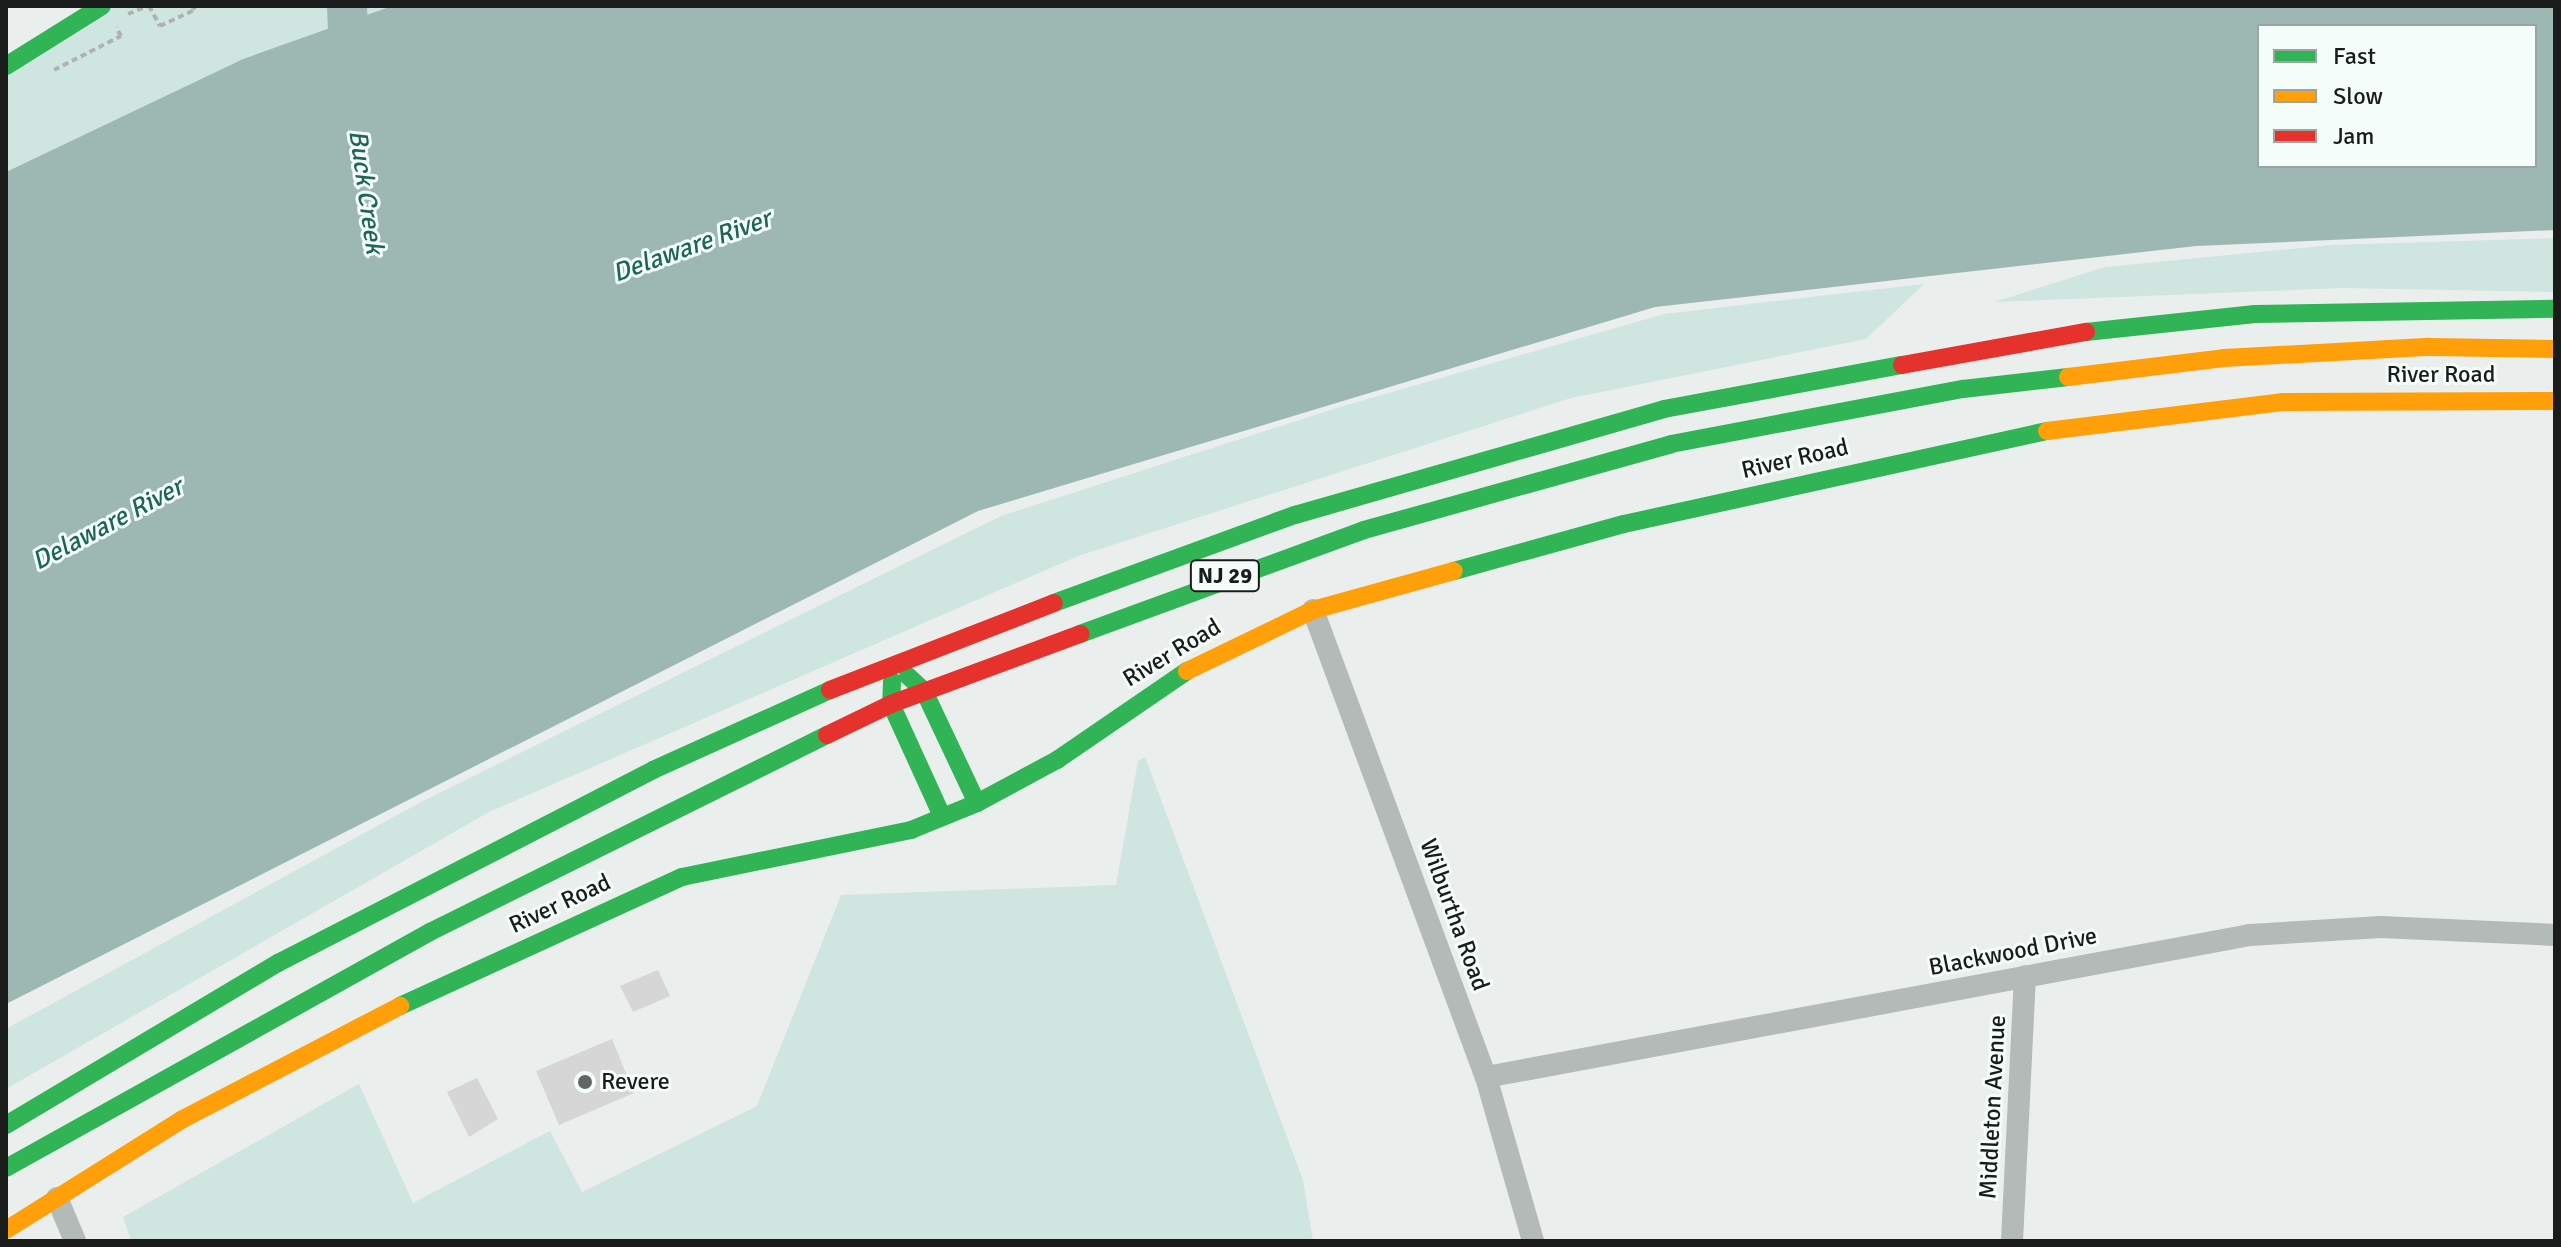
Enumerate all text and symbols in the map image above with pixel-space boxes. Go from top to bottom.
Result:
legend [2257,24,2537,168]
text: Fast [2333,41,2376,71]
text: Slow [2333,81,2383,111]
text: Jam [2333,121,2374,151]
water label: Buck Creek [341,128,389,256]
water label: Delaware River [608,204,776,290]
street label: River Road [2387,361,2495,389]
street label: River Road [1739,433,1851,485]
water label: Delaware River [27,472,189,578]
road number: NJ 29 [1189,558,1261,594]
street label: River Road [1118,613,1226,693]
street label: Wilburtha Road [1413,835,1495,995]
street label: River Road [505,868,615,940]
street label: Blackwood Drive [1926,922,2100,982]
street label: Middleton Avenue [1974,1014,2012,1200]
place label: Revere [601,1068,670,1096]
marker: Revere [576,1073,594,1091]

